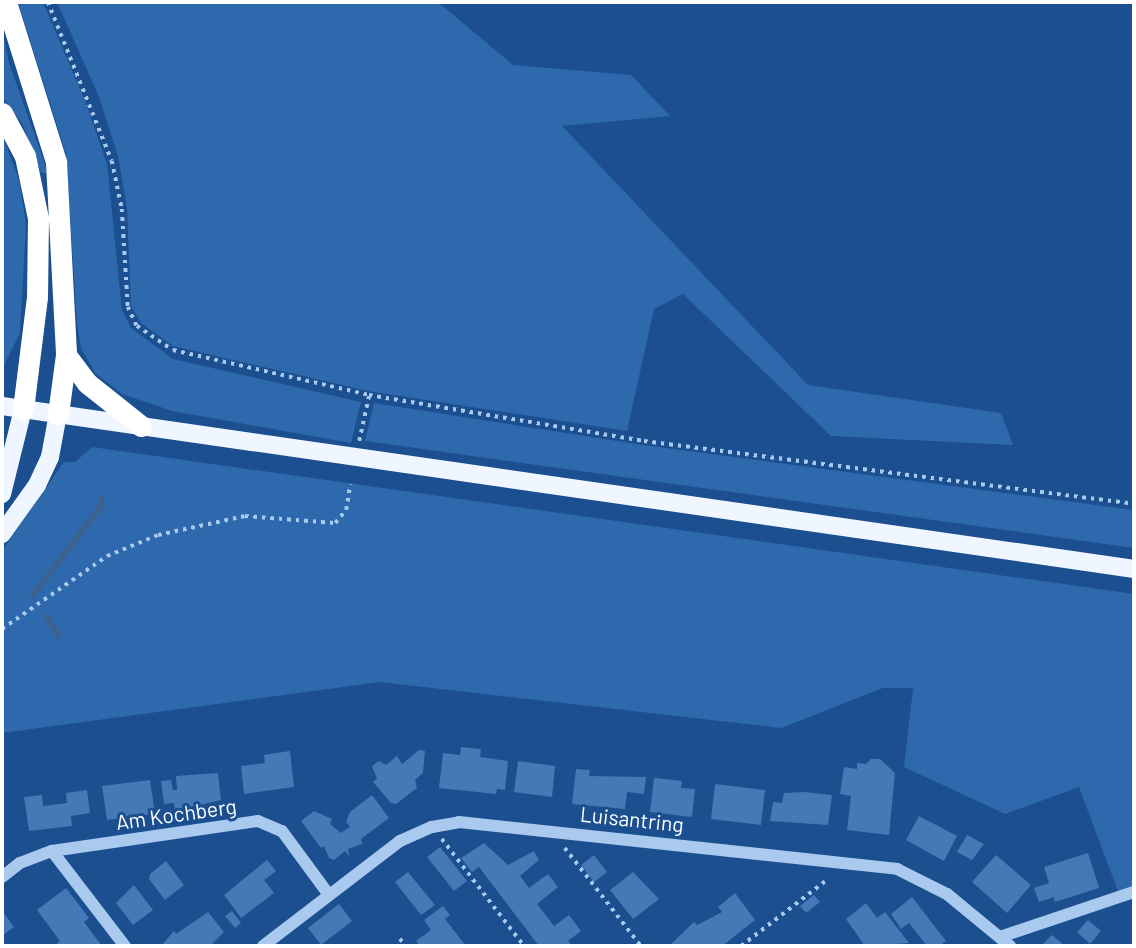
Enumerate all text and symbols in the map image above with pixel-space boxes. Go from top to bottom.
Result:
street label: Am Kochberg [114,793,238,835]
street label: Luisantring [579,801,685,837]

